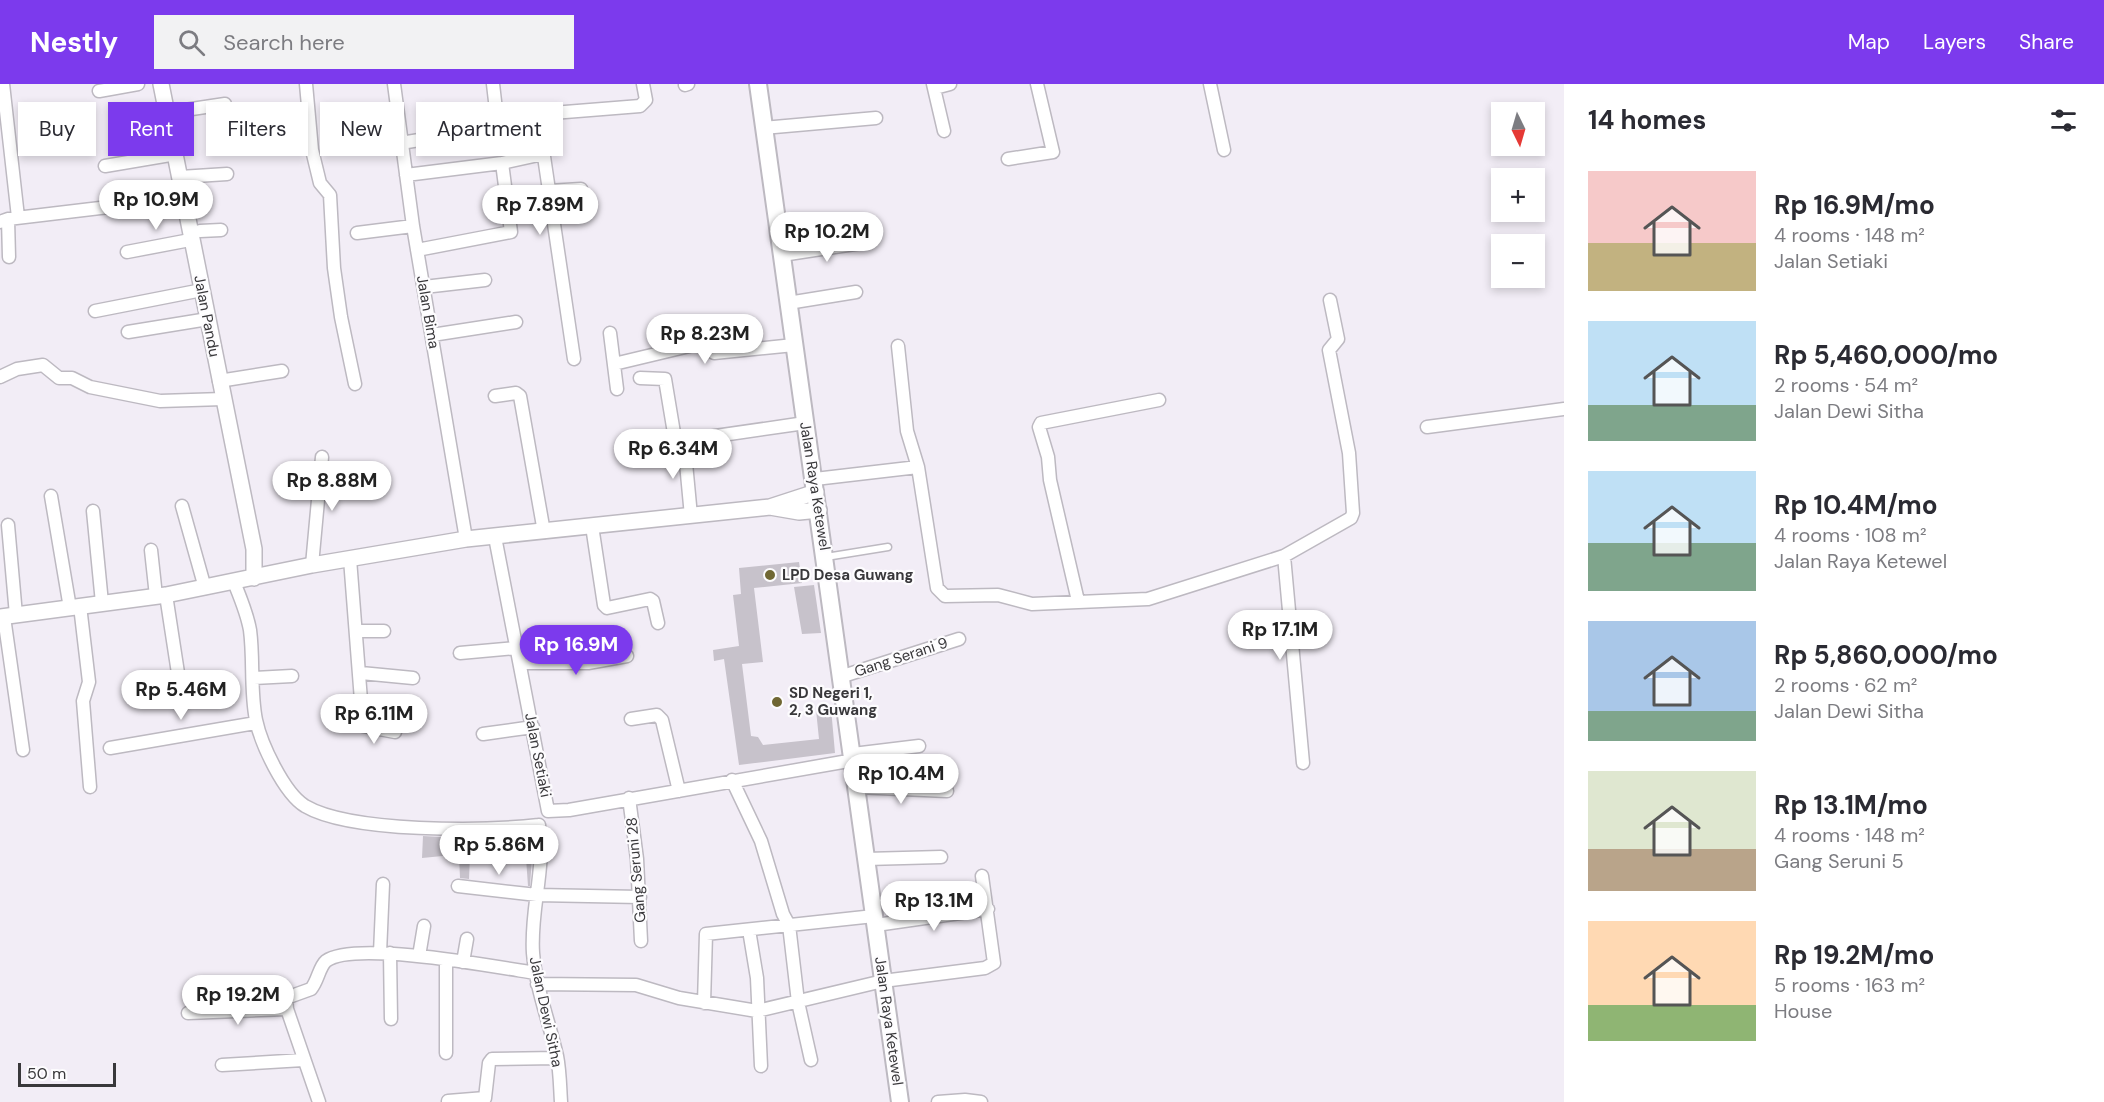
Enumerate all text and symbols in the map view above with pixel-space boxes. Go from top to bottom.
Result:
search box [154,15,574,69]
text: Nestly [30,24,118,61]
icon: search [175,26,208,59]
text: Search here [223,28,345,57]
text: Map [1848,28,1890,56]
text: Layers [1923,28,1986,56]
text: Share [2019,28,2074,56]
chip: Buy [18,102,96,156]
chip: Rent [108,102,194,156]
chip: Filters [206,102,308,156]
chip: New [320,102,404,156]
chip: Apartment [416,102,563,156]
north arrow [1491,102,1545,156]
map controls [1491,102,1545,288]
text: 14 homes [1588,103,1706,137]
icon: filters [2047,104,2080,137]
button: + [1491,168,1545,222]
pin: Rp 10.9M [94,180,218,231]
pin: Rp 7.89M [478,185,602,236]
text: Rp 10.9M [113,186,199,212]
text: Rp 16.9M/mo [1774,188,1935,222]
text: Rp 7.89M [496,191,584,217]
icon: home [1636,195,1708,267]
pin: Rp 10.2M [765,212,889,263]
text: Rp 10.2M [784,218,870,244]
text: 4 rooms · 148 m² [1774,222,1925,248]
button: − [1491,234,1545,288]
text: Jalan Setiaki [1774,248,1888,274]
street label: Jalan Pandu [189,273,225,359]
street label: Jalan Bima [412,274,444,350]
pin: Rp 8.23M [643,314,767,365]
text: Rp 8.23M [660,320,750,346]
text: Rp 5,460,000/mo [1774,338,1998,372]
icon: home [1636,345,1708,417]
text: 2 rooms · 54 m² [1774,372,1918,398]
text: Jalan Dewi Sitha [1774,398,1924,424]
street label: Jalan Raya Ketewel [795,420,835,552]
pin: Rp 6.34M [611,429,735,480]
text: Rp 6.34M [628,435,718,461]
pin: Rp 8.88M [270,461,394,512]
text: Rp 8.88M [286,467,378,493]
text: Rp 10.4M/mo [1774,488,1938,522]
icon: home [1636,495,1708,567]
text: 4 rooms · 108 m² [1774,522,1926,548]
text: Jalan Raya Ketewel [1774,548,1947,574]
place label: LPD Desa Guwang [782,565,914,585]
marker: LPD Desa Guwang [763,568,777,582]
pin: Rp 17.1M [1218,610,1342,661]
text: Rp 17.1M [1242,616,1318,642]
pin: Rp 16.9M [514,625,638,676]
text: Rp 16.9M [534,631,618,657]
street label: Gang Serani 9 [852,632,950,682]
text: Rp 5,860,000/mo [1774,638,1998,672]
icon: home [1636,645,1708,717]
pin: Rp 5.46M [119,670,243,721]
text: 2 rooms · 62 m² [1774,672,1917,698]
text: Rp 5.46M [135,676,227,702]
place label: SD Negeri 1, 2, 3 Guwang [789,683,877,720]
pin: Rp 6.11M [312,694,436,745]
marker: SD Negeri 1, 2, 3 Guwang [770,695,784,709]
text: Jalan Dewi Sitha [1774,698,1924,724]
text: Rp 6.11M [334,700,414,726]
street label: Jalan Setiaki [520,711,556,799]
pin: Rp 10.4M [839,754,963,805]
text: Rp 10.4M [858,760,944,786]
text: Rp 13.1M/mo [1774,788,1928,822]
icon: home [1636,795,1708,867]
street label: Gang Seruni 28 [621,817,651,923]
text: 4 rooms · 148 m² [1774,822,1925,848]
pin: Rp 5.86M [437,825,561,876]
text: Rp 5.86M [454,831,544,857]
text: Gang Seruni 5 [1774,848,1904,874]
pin: Rp 13.1M [872,881,996,932]
text: Rp 13.1M [894,887,974,913]
text: Rp 19.2M/mo [1774,938,1934,972]
icon: home [1636,945,1708,1017]
street label: Jalan Dewi Sitha [525,955,567,1069]
street label: Jalan Raya Ketewel [870,955,908,1087]
text: 5 rooms · 163 m² [1774,972,1925,998]
pin: Rp 19.2M [176,975,300,1026]
text: Rp 19.2M [196,981,280,1007]
text: House [1774,998,1832,1024]
scale bar [18,1060,116,1088]
text: 50 m [27,1063,66,1084]

